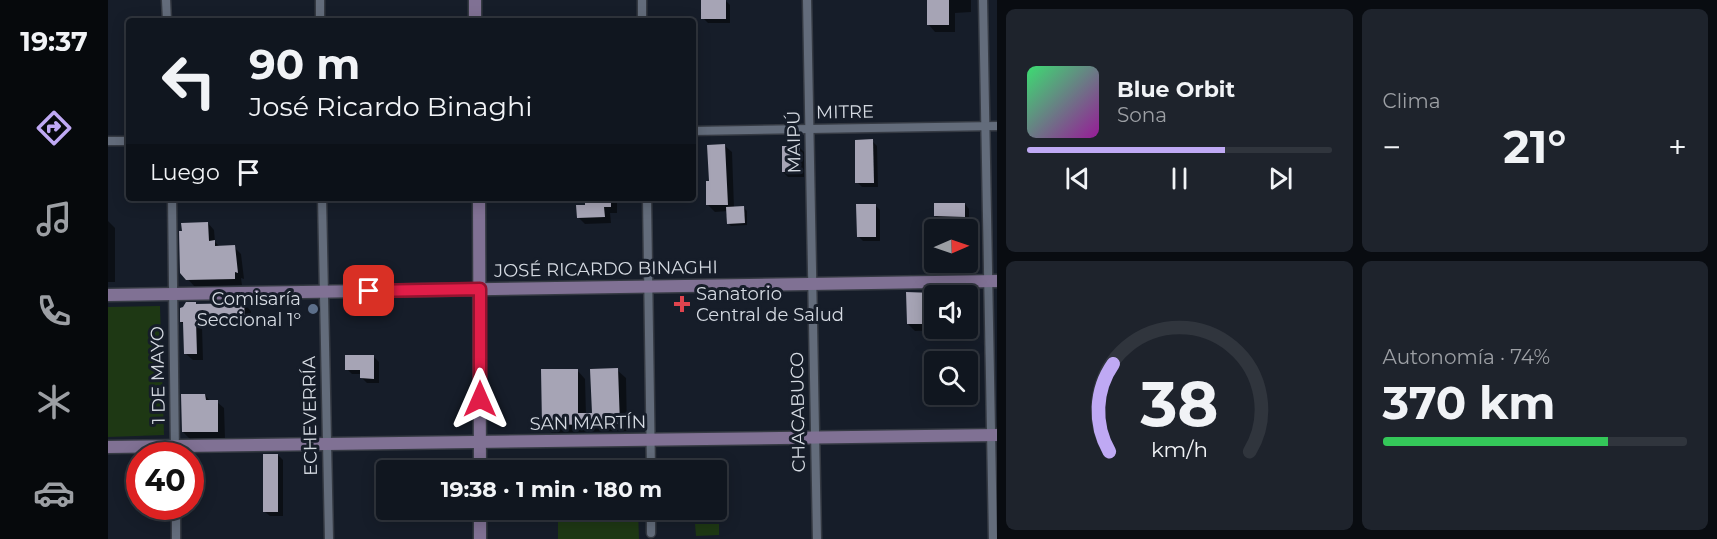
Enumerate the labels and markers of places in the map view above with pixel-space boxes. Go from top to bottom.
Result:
pin [343,265,394,316]
place label: Sanatorio Central de Salud [696,283,844,326]
place label: Comisaría Seccional 1º [197,288,301,331]
marker: Sanatorio Central de Salud [673,295,691,313]
marker: Comisaría Seccional 1º [306,302,320,316]

